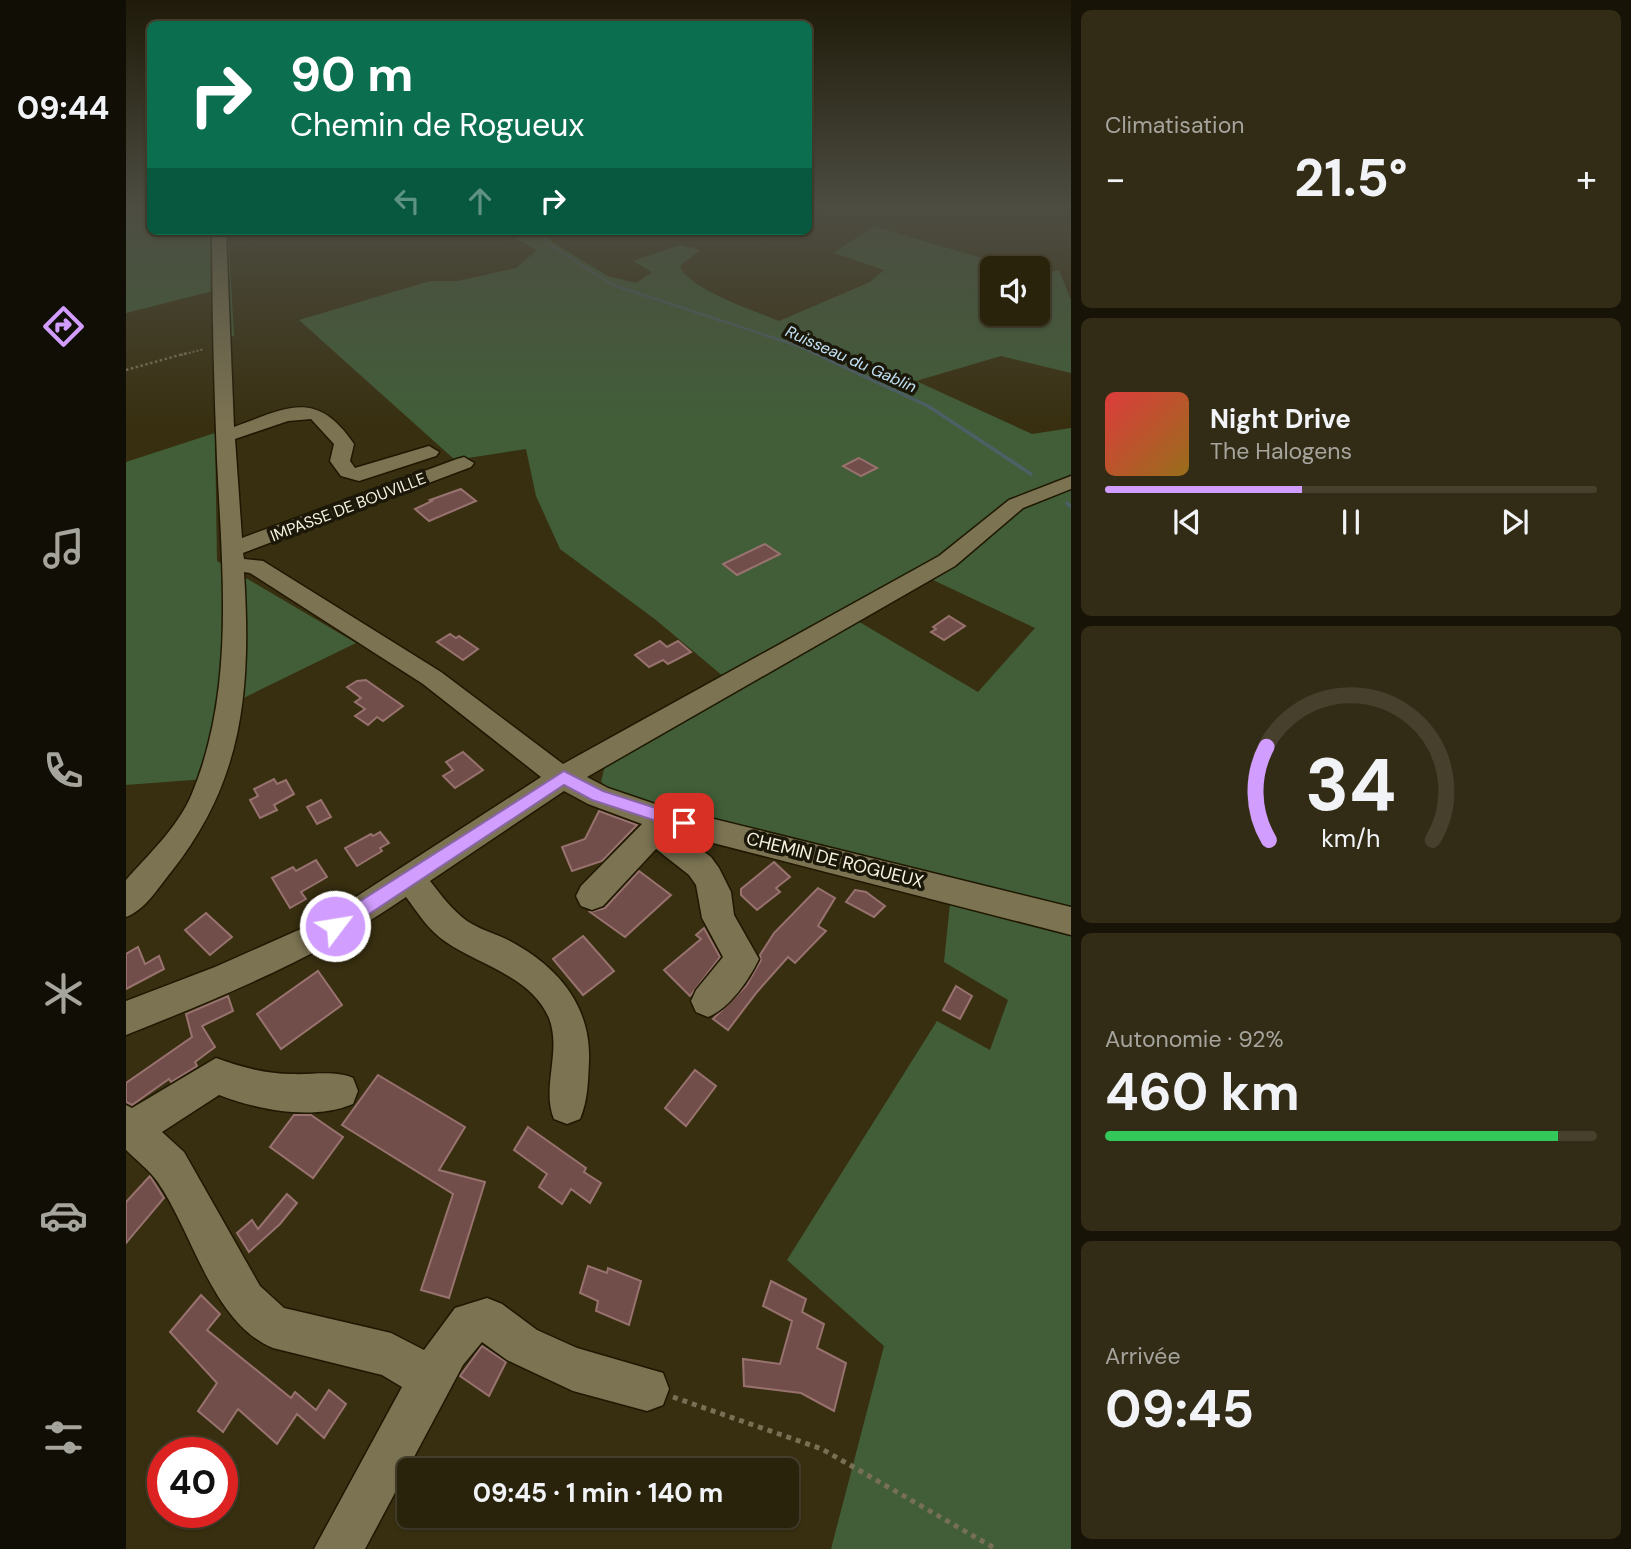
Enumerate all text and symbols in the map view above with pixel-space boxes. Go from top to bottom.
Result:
text: 90 m [290,42,413,106]
icon: right [175,49,266,140]
text: 09:44 [17,87,109,129]
text: Chemin de Rogueux [290,104,584,146]
text: Climatisation [1105,110,1244,140]
text: 21.5° [1294,144,1408,212]
text: − [1105,154,1126,204]
text: + [1576,154,1597,204]
icon: left [388,182,426,220]
icon: ahead [461,182,499,220]
icon: right [534,182,572,220]
map controls [980,256,1050,326]
button: sound [980,256,1050,326]
icon: directions [39,302,88,351]
water label: Ruisseau du Gablin [782,321,920,397]
text: Night Drive [1210,402,1351,436]
text: The Halogens [1210,436,1352,466]
street label: IMPASSE DE BOUVILLE [267,468,429,546]
icon: previous [1168,503,1206,541]
icon: pause [1332,503,1370,541]
icon: next [1496,503,1534,541]
icon: music [39,524,88,573]
text: 34 [1305,739,1397,834]
icon: phone [39,746,88,795]
pin [654,793,714,853]
icon: arrive [665,804,703,842]
text: km/h [1321,822,1381,855]
street label: CHEMIN DE ROGUEUX [744,826,926,894]
position arrow [298,889,372,963]
icon: climate [39,969,88,1018]
text: Autonomie · 92% [1105,1024,1284,1054]
text: 460 km [1105,1058,1300,1126]
icon: car [39,1191,88,1240]
text: Arrivée [1105,1341,1181,1371]
text: 09:45 [1105,1375,1254,1443]
icon: filters [39,1413,88,1462]
speed limit sign: 40 [147,1437,238,1528]
text: 09:45 · 1 min · 140 m [473,1476,723,1510]

